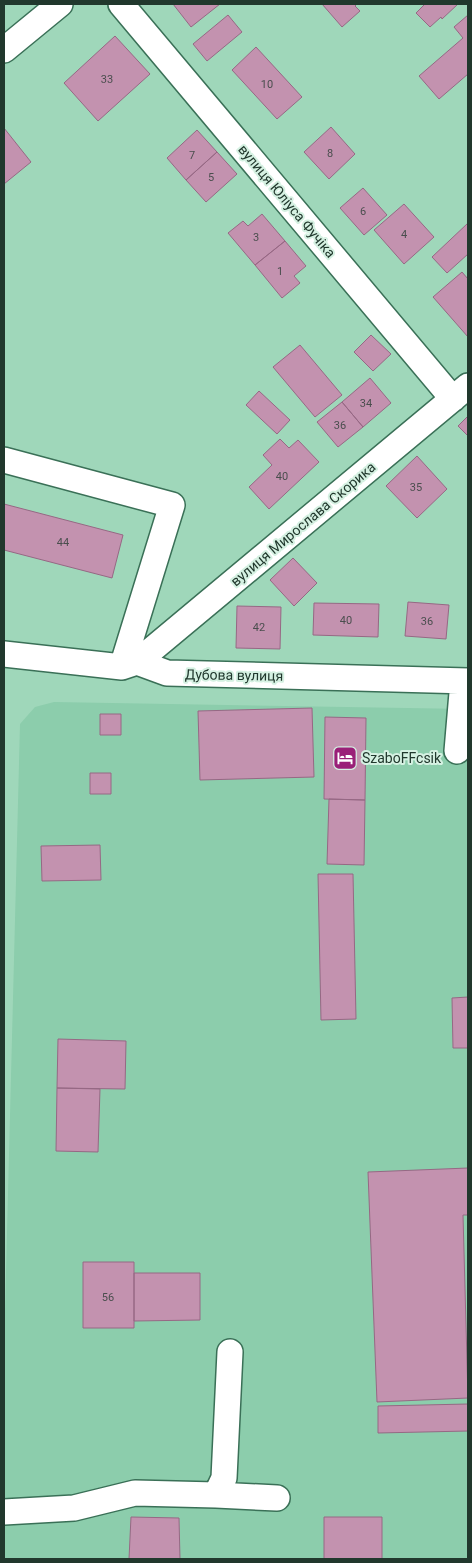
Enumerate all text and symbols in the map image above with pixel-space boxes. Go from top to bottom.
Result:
house number: 33 [101,73,113,86]
house number: 10 [261,78,273,91]
street label: вулиця Юліуса Фучіка [235,141,339,261]
house number: 8 [327,147,333,160]
house number: 7 [189,149,195,162]
house number: 5 [208,171,214,184]
house number: 6 [360,205,366,218]
house number: 4 [401,228,407,241]
house number: 3 [253,231,259,244]
house number: 1 [277,265,283,278]
house number: 34 [360,397,372,410]
house number: 36 [334,419,346,432]
street label: вулиця Мирослава Скорика [227,459,379,589]
house number: 40 [276,470,288,483]
house number: 35 [410,481,422,494]
house number: 44 [57,536,69,549]
house number: 40 [340,614,352,627]
house number: 36 [421,615,433,628]
house number: 42 [253,621,265,634]
street label: Дубова вулиця [185,666,283,684]
hotel icon: SzaboFFcsik [332,745,358,771]
place label: SzaboFFcsik [362,750,442,766]
house number: 56 [102,1291,114,1304]

